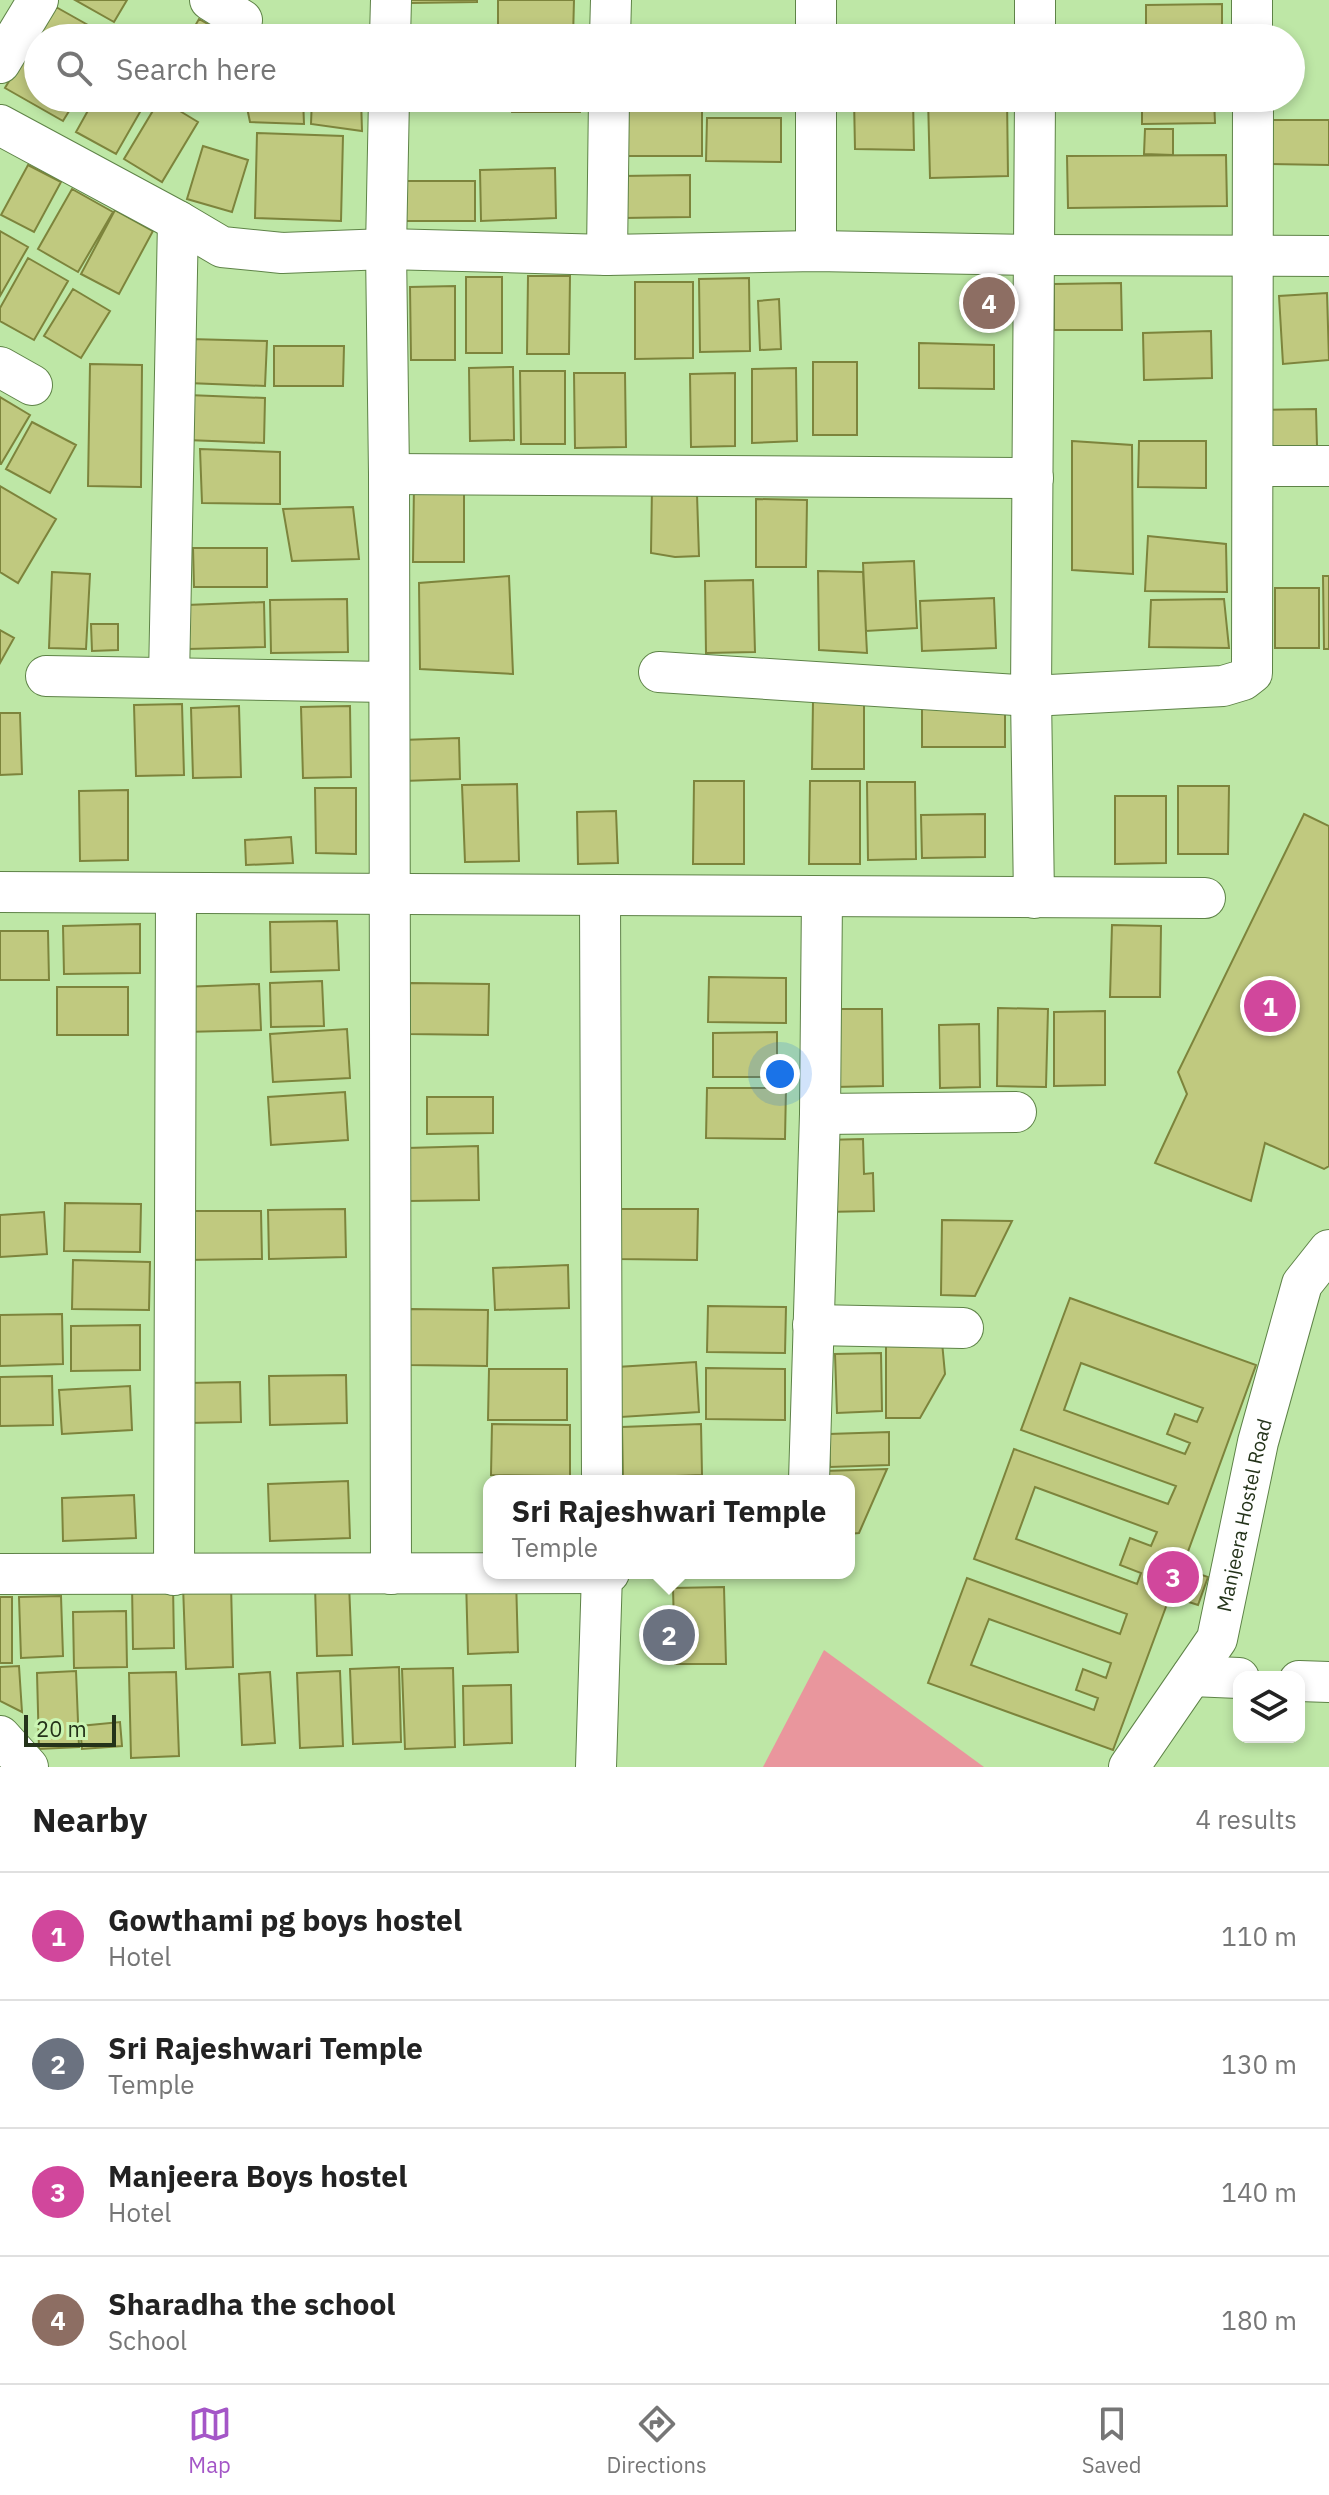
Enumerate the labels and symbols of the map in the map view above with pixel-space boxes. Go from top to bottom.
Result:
pin: 4 [963,273,1015,333]
pin: 1 [1244,976,1296,1036]
your location [760,1054,800,1094]
street label: Manjeera Hostel Road [1210,1415,1277,1614]
pin: 3 [1147,1547,1199,1607]
pin: 2 [643,1605,695,1665]
scale bar [24,1711,116,1747]

